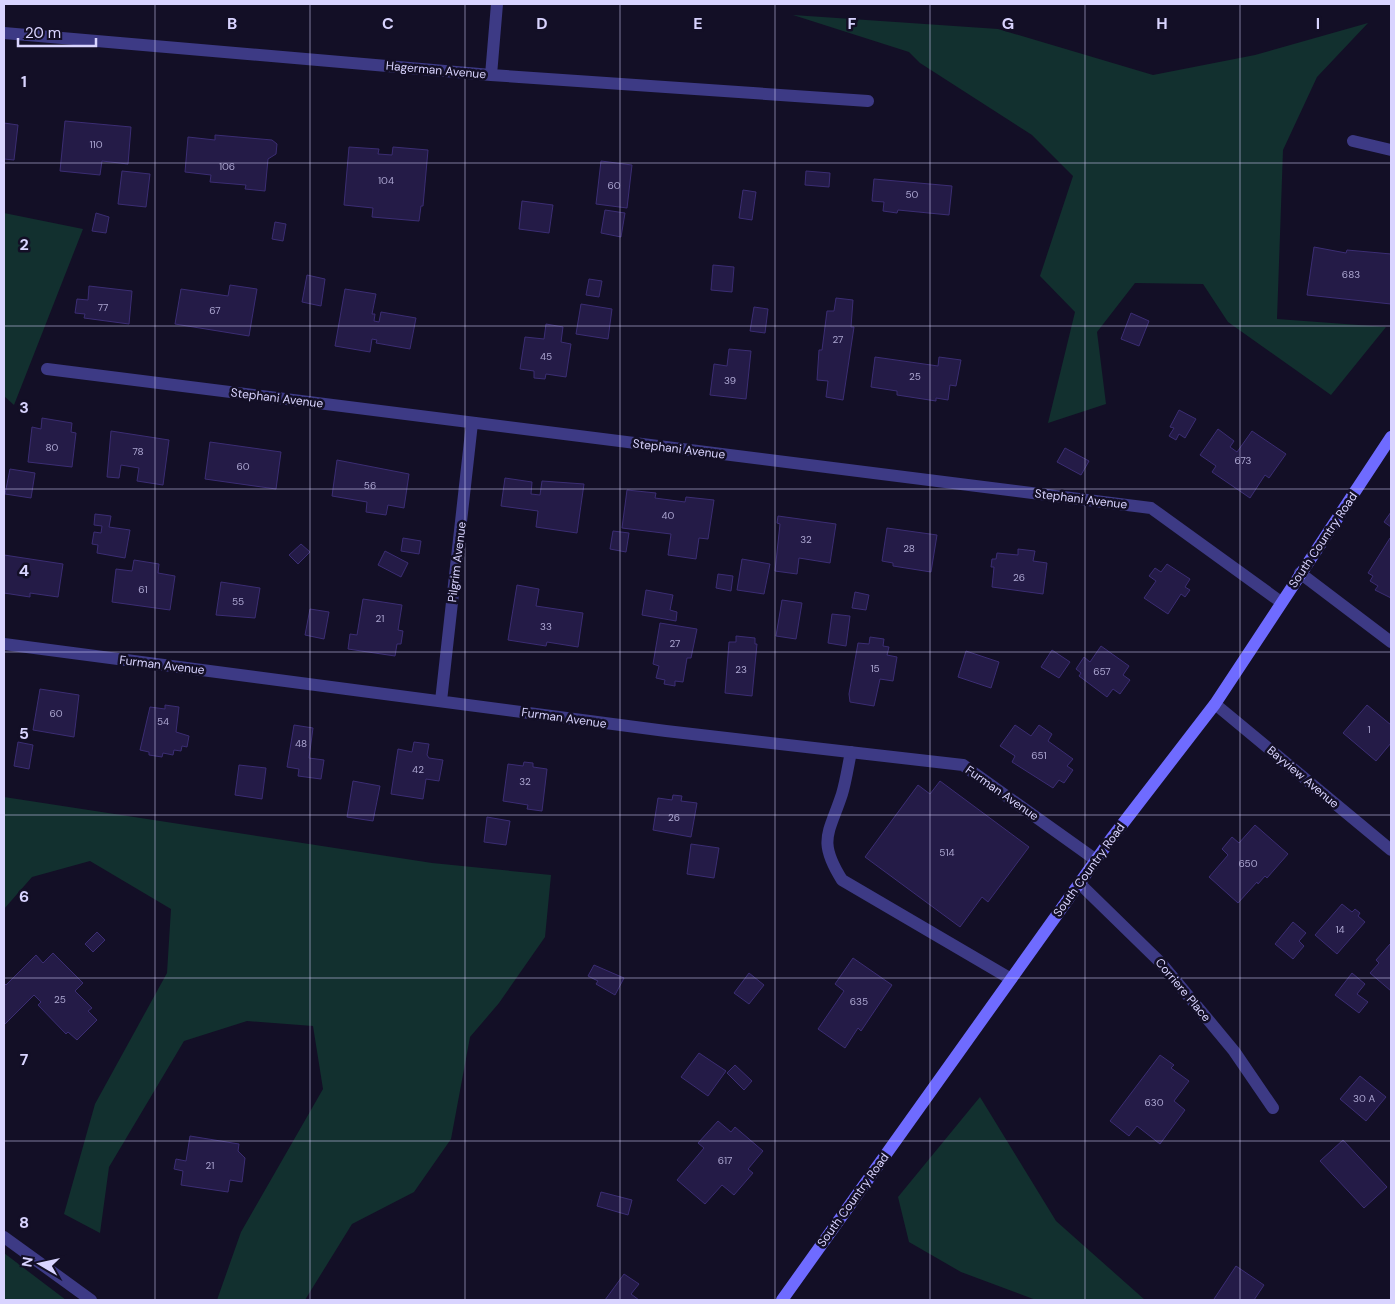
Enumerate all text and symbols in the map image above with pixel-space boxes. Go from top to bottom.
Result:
text: B [227,13,237,34]
text: C [382,13,394,34]
text: D [536,13,548,34]
text: E [693,13,703,34]
text: F [848,13,857,34]
text: G [1002,13,1014,34]
text: H [1156,13,1168,34]
text: I [1316,13,1320,34]
scale bar [18,15,95,47]
text: 20 m [25,23,61,43]
street label: Hagerman Avenue [385,58,487,82]
text: 1 [21,71,27,92]
house number: 110 [89,138,103,151]
house number: 106 [219,160,235,173]
house number: 104 [378,174,394,187]
house number: 60 [607,179,621,192]
house number: 50 [906,188,919,201]
text: 2 [19,234,29,255]
house number: 683 [1342,268,1360,281]
house number: 77 [98,301,108,314]
house number: 67 [209,304,221,317]
house number: 27 [833,333,843,346]
house number: 45 [540,350,552,363]
house number: 25 [909,370,921,383]
house number: 39 [724,374,736,387]
street label: Stephani Avenue [230,384,324,412]
text: 3 [19,397,29,418]
street label: Stephani Avenue [632,435,726,463]
house number: 80 [46,441,59,454]
house number: 78 [132,445,144,458]
house number: 673 [1234,454,1252,467]
house number: 60 [236,460,250,473]
house number: 56 [364,479,376,492]
street label: Stephani Avenue [1034,485,1128,513]
street label: South Country Road [1285,489,1361,591]
house number: 40 [662,509,675,522]
street label: Pilgrim Avenue [444,521,470,603]
house number: 32 [800,533,812,546]
house number: 28 [903,542,915,555]
text: 4 [19,560,29,581]
house number: 26 [1013,571,1025,584]
house number: 61 [138,583,148,596]
house number: 55 [232,595,244,608]
house number: 21 [376,612,384,625]
house number: 33 [540,620,552,633]
house number: 27 [670,637,680,650]
street label: Furman Avenue [118,652,206,678]
house number: 15 [870,662,880,675]
house number: 23 [735,663,747,676]
house number: 657 [1093,665,1111,678]
street label: Furman Avenue [520,704,608,732]
house number: 60 [49,707,63,720]
house number: 54 [157,715,169,728]
text: 5 [19,723,29,744]
house number: 1 [1367,723,1371,736]
house number: 48 [295,737,307,750]
street label: Bayview Avenue [1264,742,1342,812]
house number: 651 [1031,749,1047,762]
street label: Furman Avenue [962,762,1042,824]
house number: 42 [412,763,424,776]
house number: 32 [519,775,531,788]
house number: 26 [668,811,680,824]
street label: South Country Road [1050,820,1128,920]
house number: 514 [939,846,955,859]
house number: 650 [1238,857,1258,870]
text: 6 [19,886,29,907]
house number: 14 [1335,923,1345,936]
street label: Corriere Place [1152,955,1214,1025]
house number: 25 [54,993,66,1006]
house number: 635 [850,995,868,1008]
text: 7 [20,1049,29,1070]
house number: 30 A [1353,1092,1375,1105]
house number: 630 [1144,1096,1164,1109]
street label: South Country Road [814,1150,892,1250]
house number: 617 [718,1154,732,1167]
house number: 21 [206,1159,214,1172]
text: 8 [19,1212,29,1233]
north arrow [15,1239,65,1289]
text: N [17,1256,37,1268]

